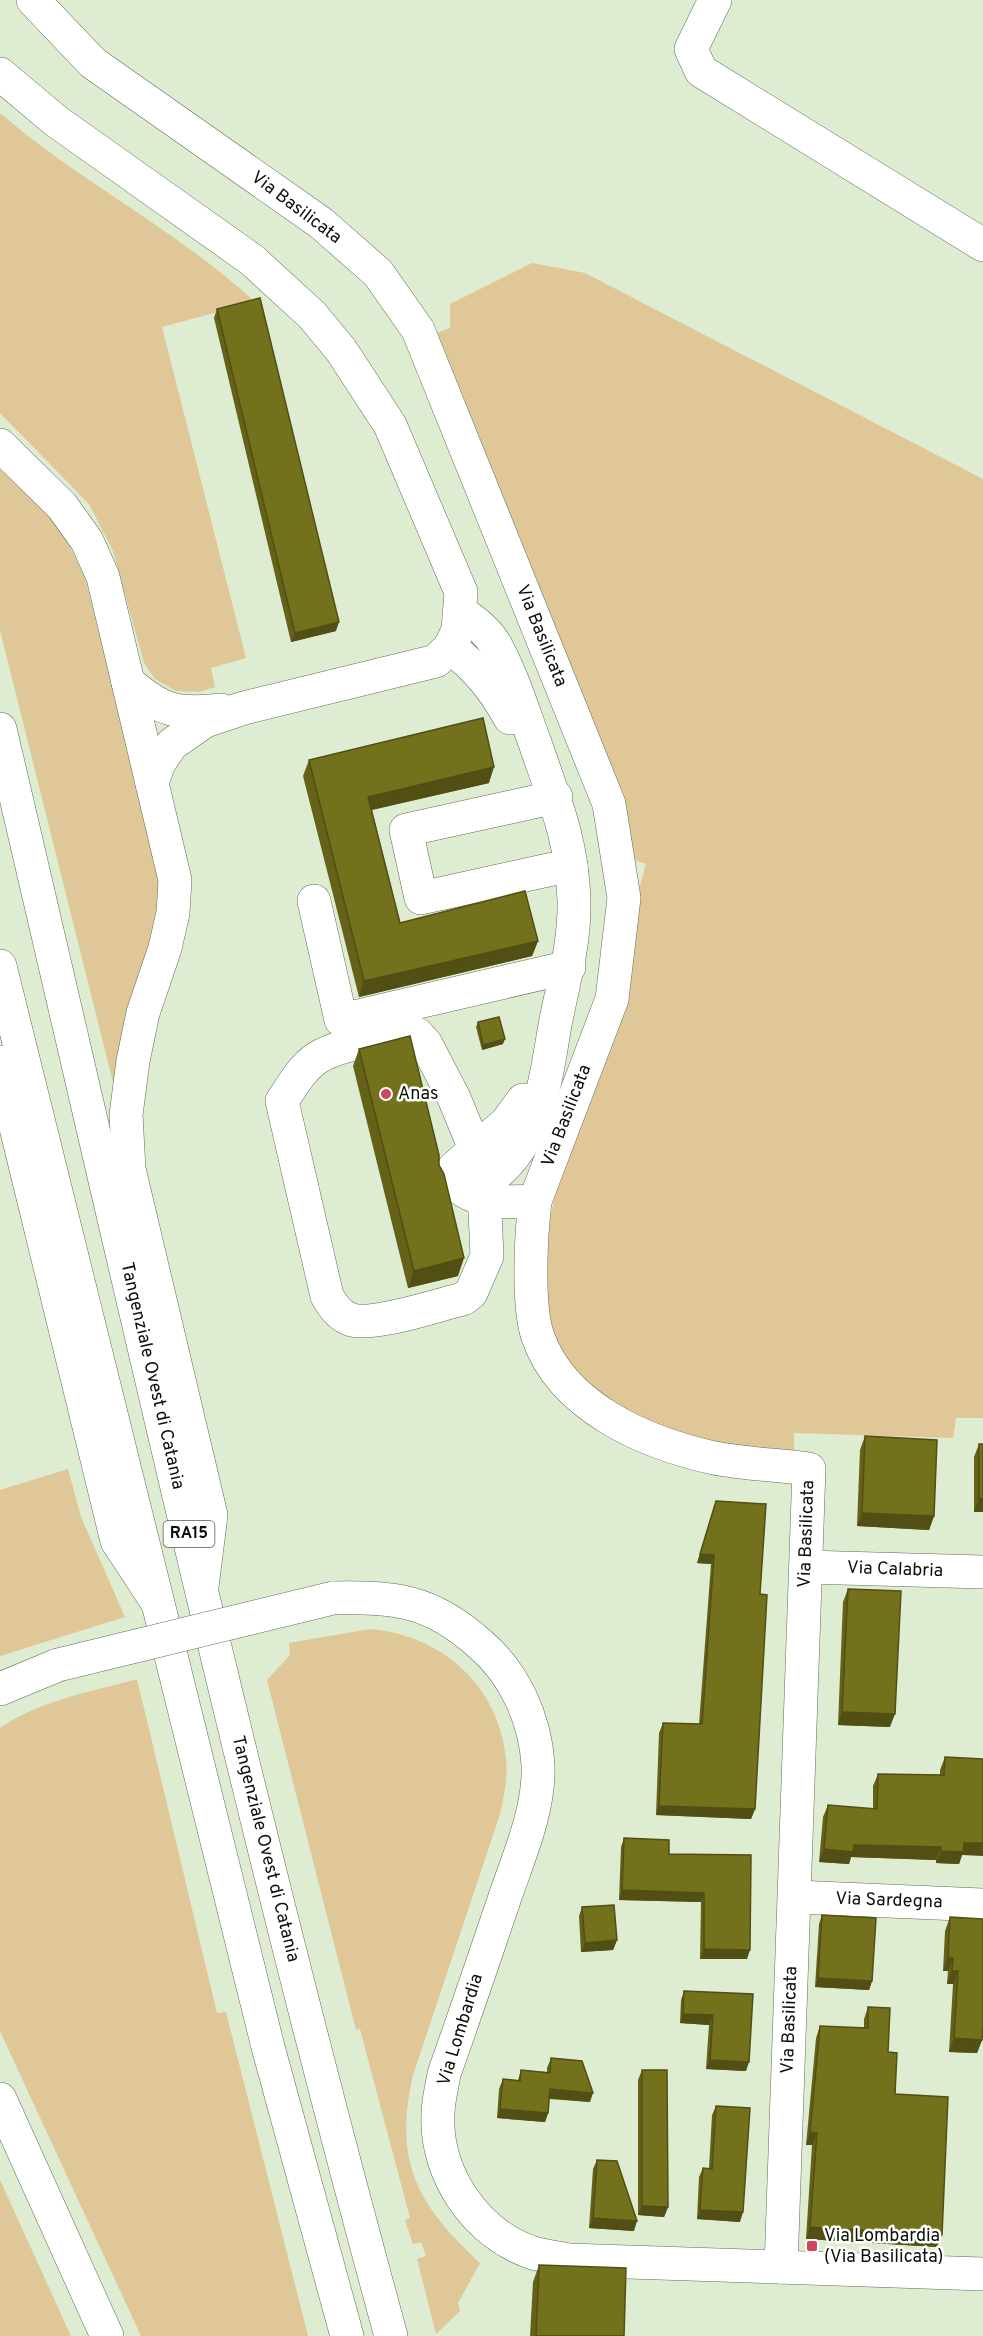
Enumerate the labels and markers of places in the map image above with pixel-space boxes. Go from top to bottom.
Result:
place label: Anas [398,1083,438,1106]
marker: Anas [379,1087,393,1101]
place label: Via Lombardia (Via Basilicata) [824,2225,943,2269]
marker: Via Lombardia (Via Basilicata) [805,2239,819,2253]

